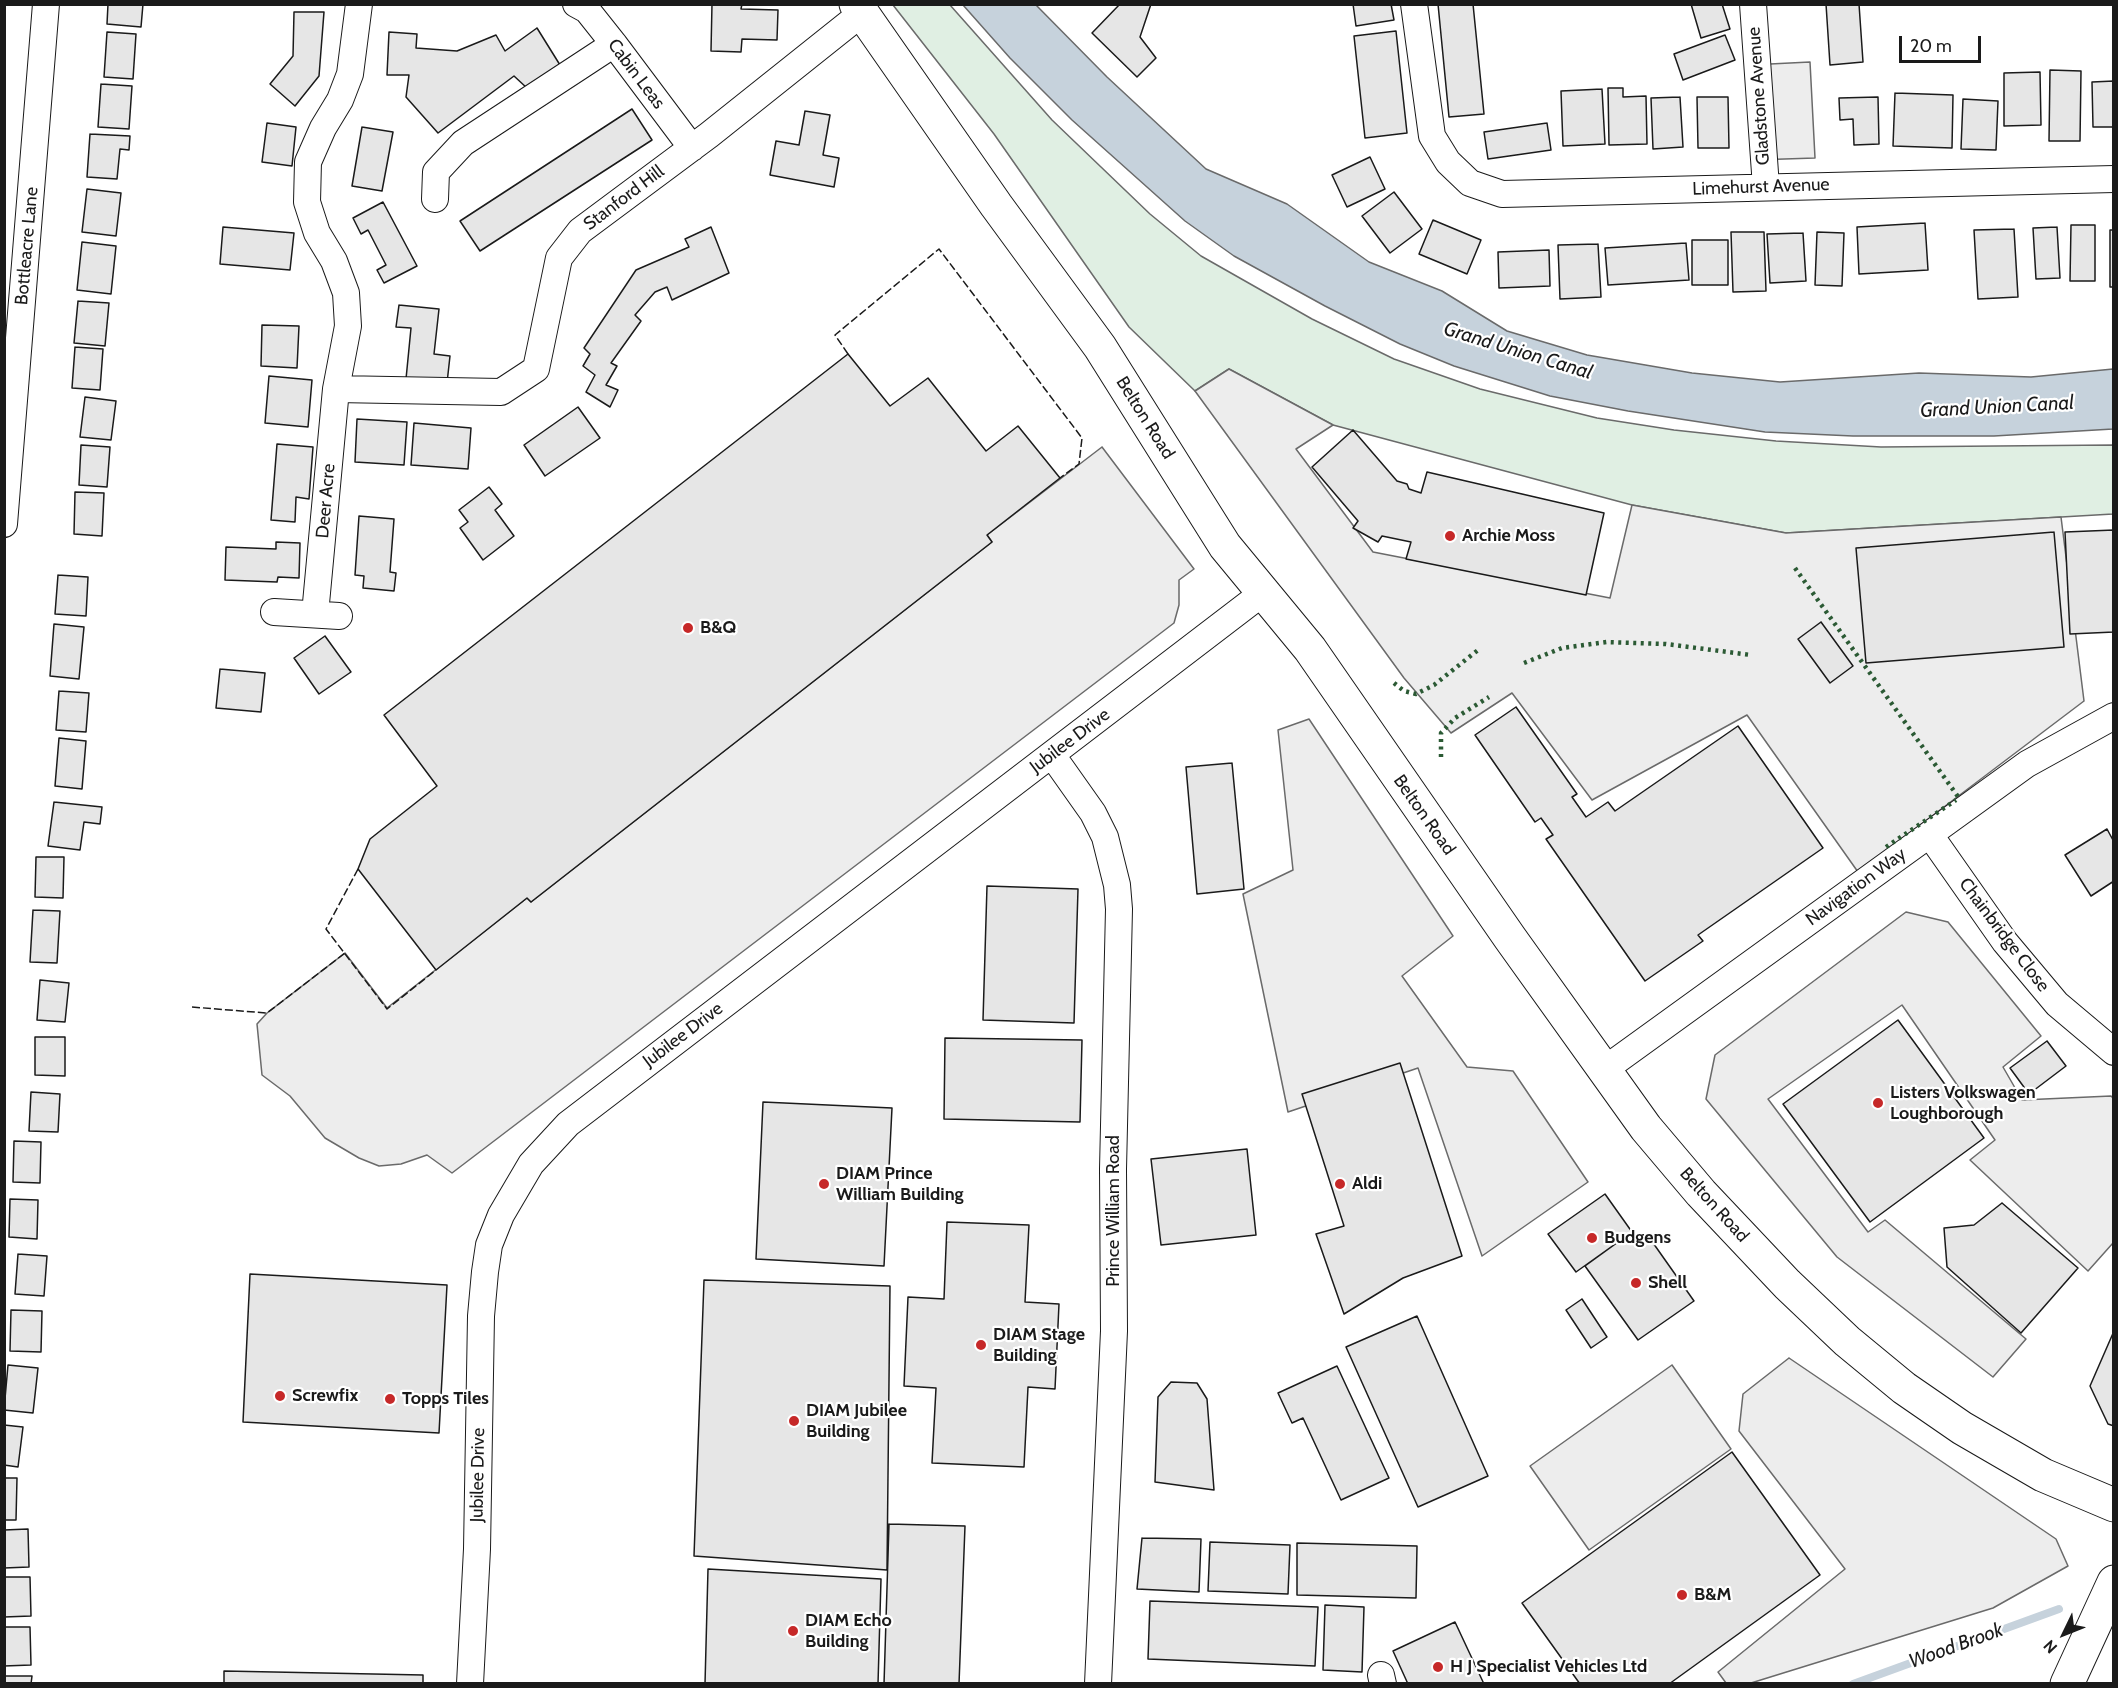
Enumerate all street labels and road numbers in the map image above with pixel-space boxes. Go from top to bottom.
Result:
street label: Gladstone Avenue [1743,26,1775,166]
street label: Cabin Leas [603,35,669,113]
street label: Stanford Hill [580,161,668,235]
street label: Limehurst Avenue [1692,174,1830,200]
street label: Bottleacre Lane [11,186,43,306]
street label: Belton Road [1111,373,1179,463]
street label: Deer Acre [312,463,340,539]
street label: Jubilee Drive [1026,704,1114,778]
street label: Belton Road [1388,771,1460,859]
street label: Navigation Way [1802,843,1910,931]
street label: Chainbridge Close [1954,874,2054,996]
street label: Jubilee Drive [639,998,727,1072]
street label: Prince William Road [1103,1135,1125,1287]
street label: Belton Road [1675,1163,1753,1247]
street label: Jubilee Drive [466,1427,490,1523]

